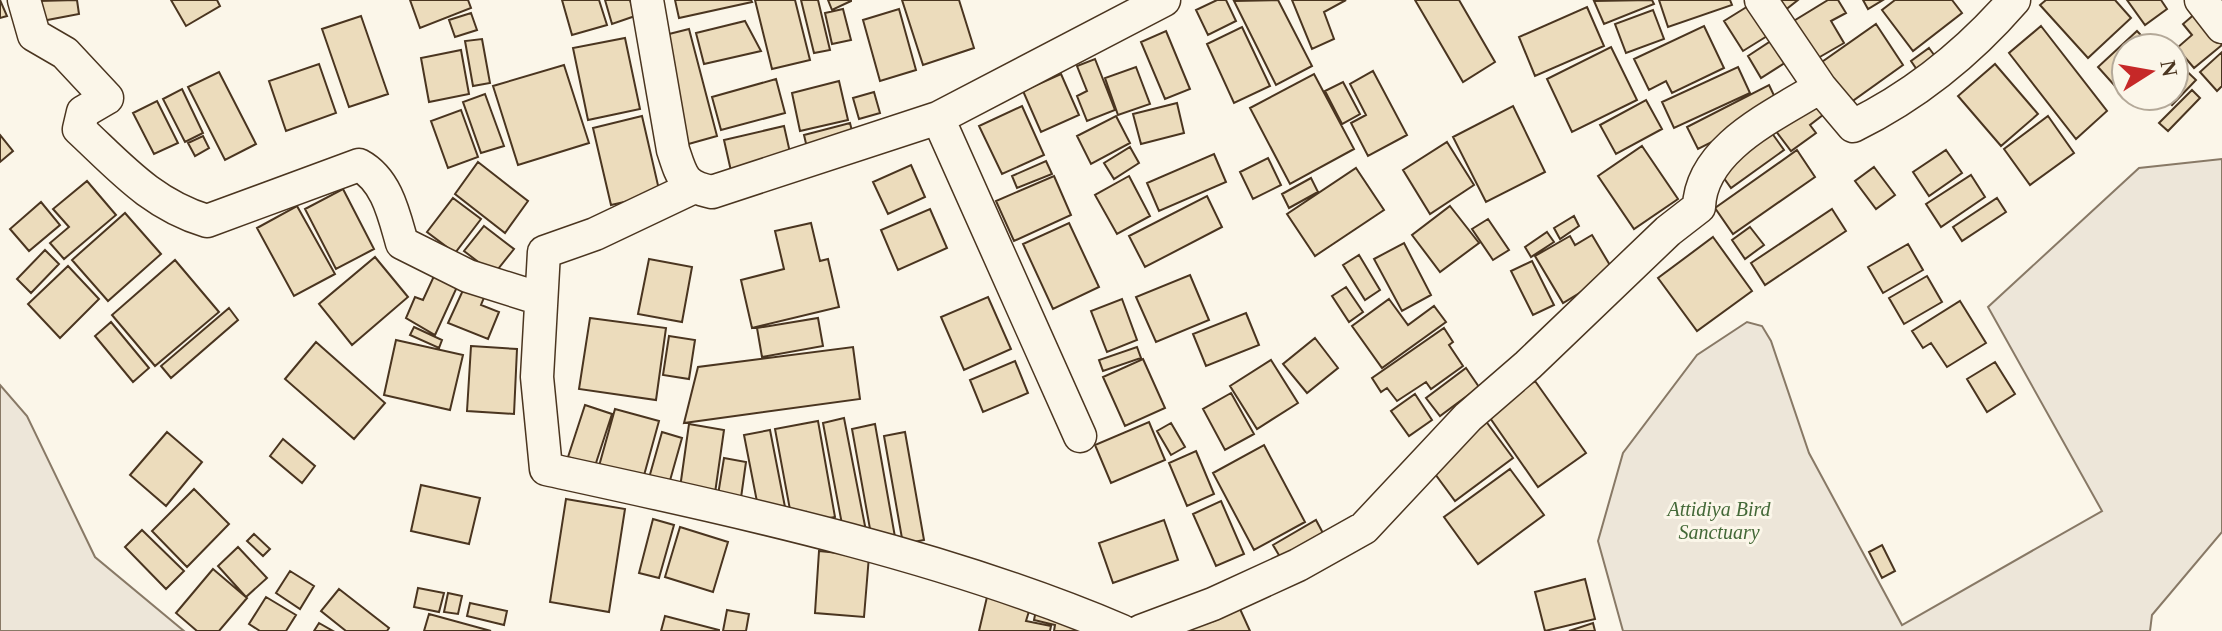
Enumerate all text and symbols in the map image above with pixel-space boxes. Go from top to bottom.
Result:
north arrow [2110,32,2190,112]
text: N [2155,58,2183,79]
park label: Attidiya Bird Sanctuary [1665,498,1772,544]

